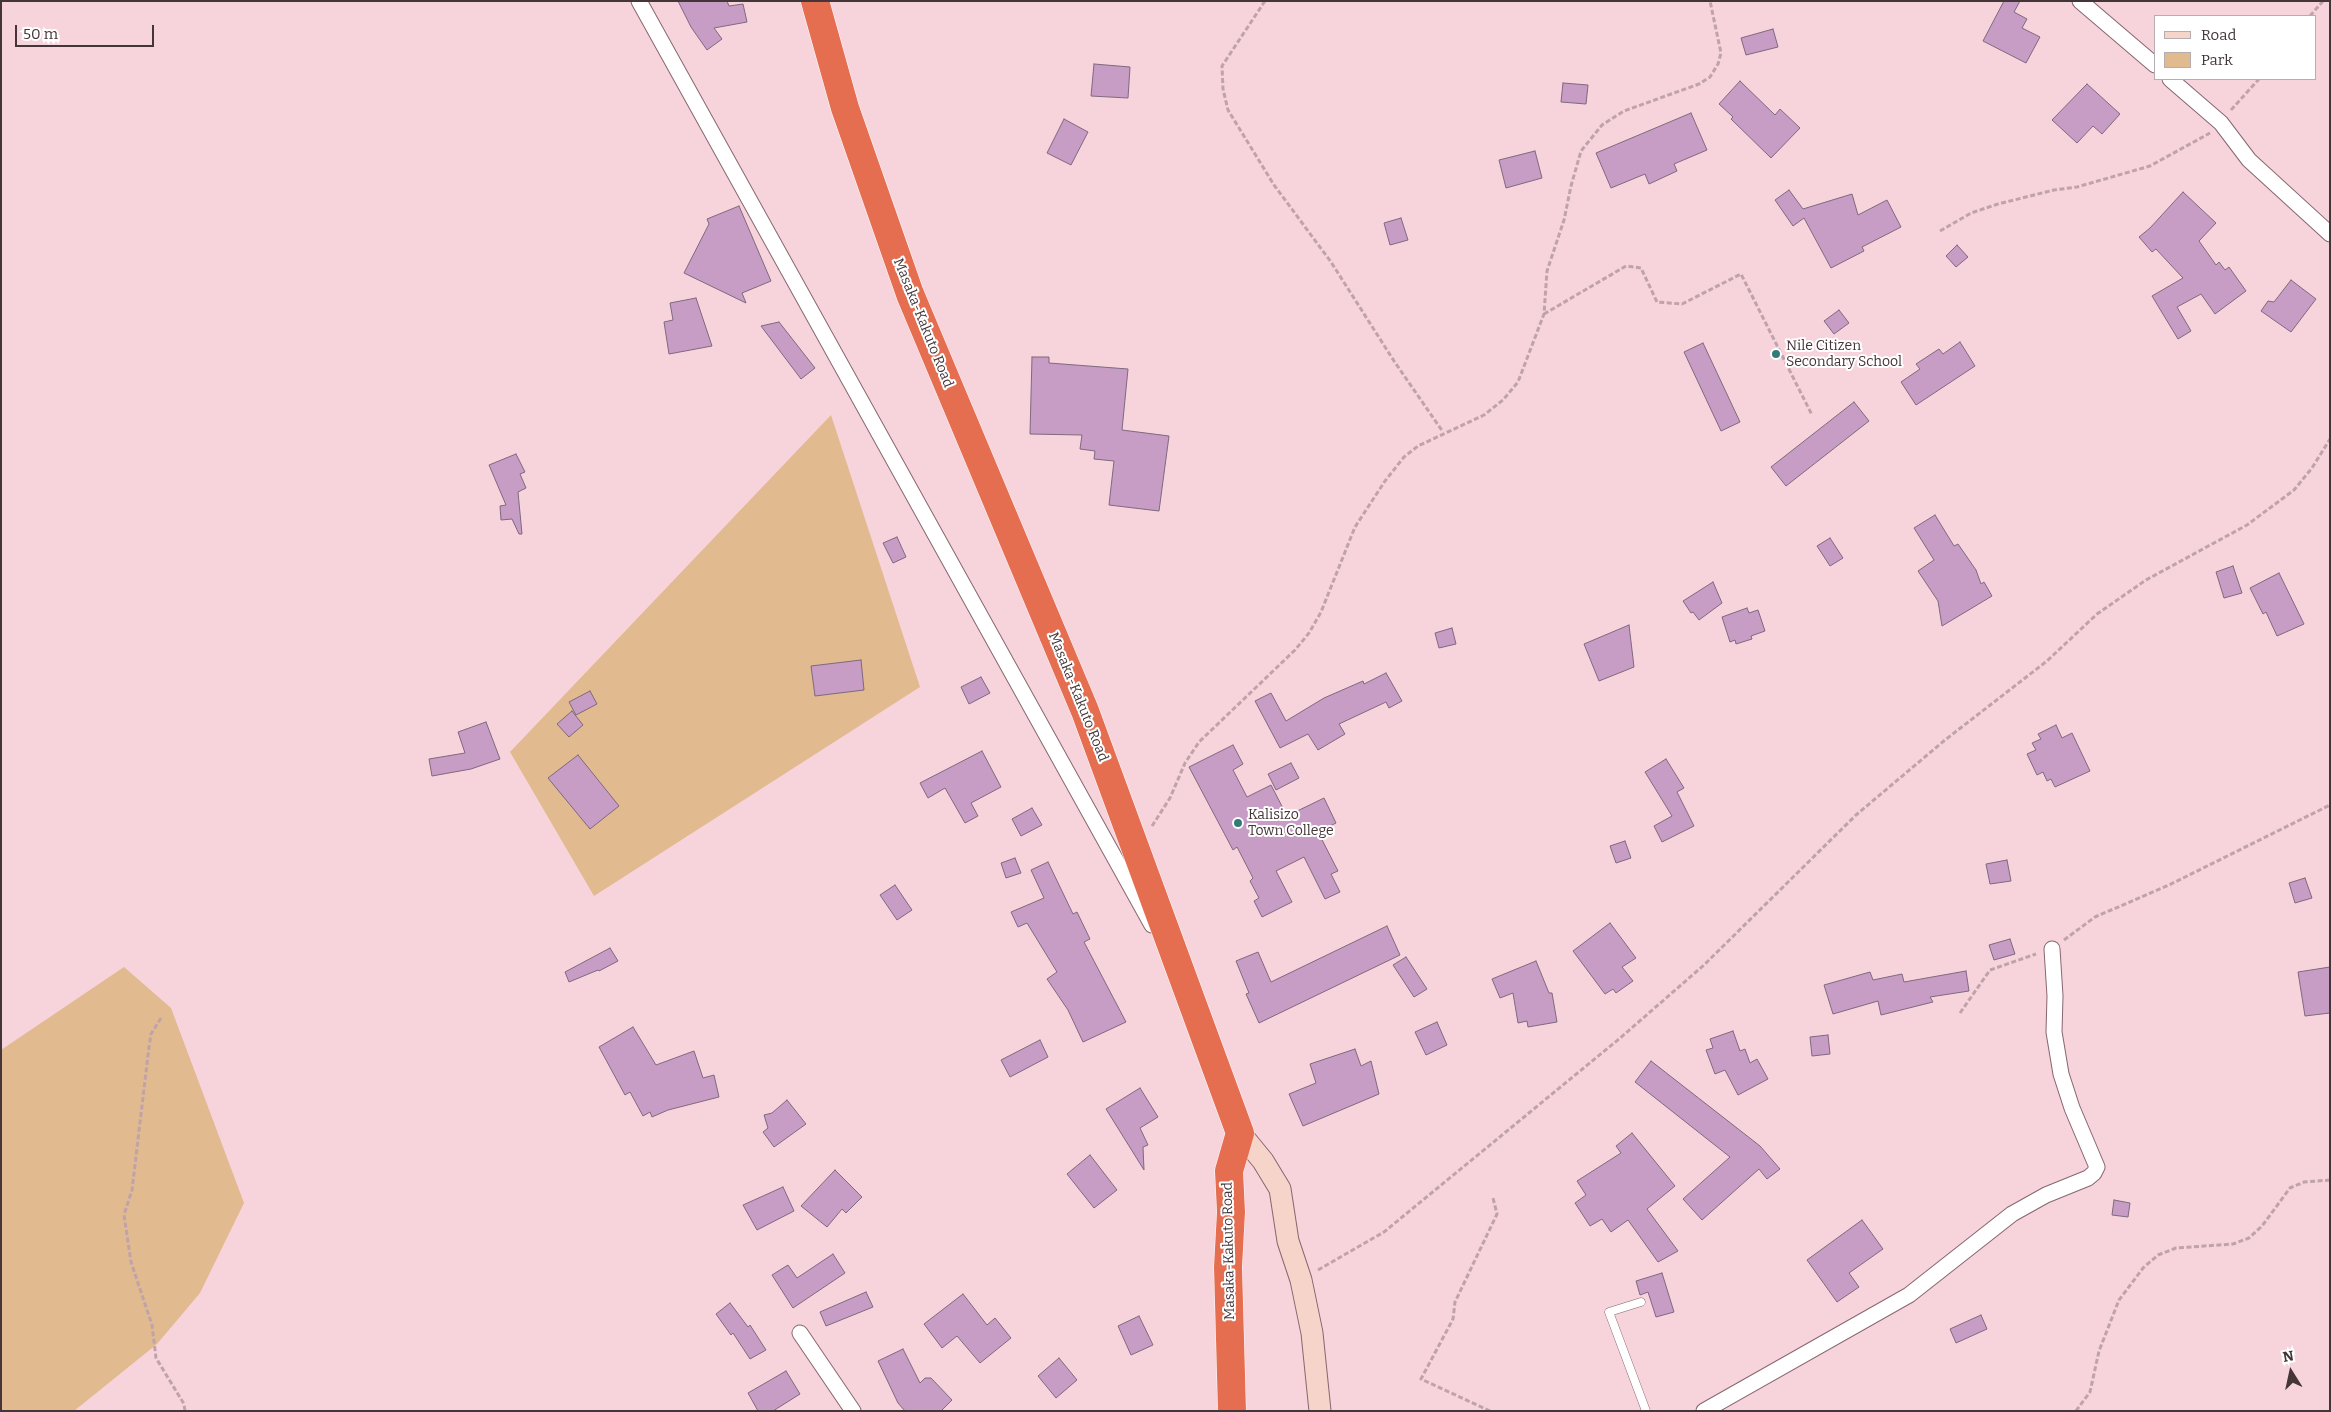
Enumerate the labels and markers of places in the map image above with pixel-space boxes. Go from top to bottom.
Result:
place label: Nile Citizen Secondary School [1786,338,1902,371]
marker: Nile Citizen Secondary School [1770,348,1782,360]
place label: Kalisizo Town College [1248,807,1334,840]
marker: Kalisizo Town College [1232,817,1244,829]

